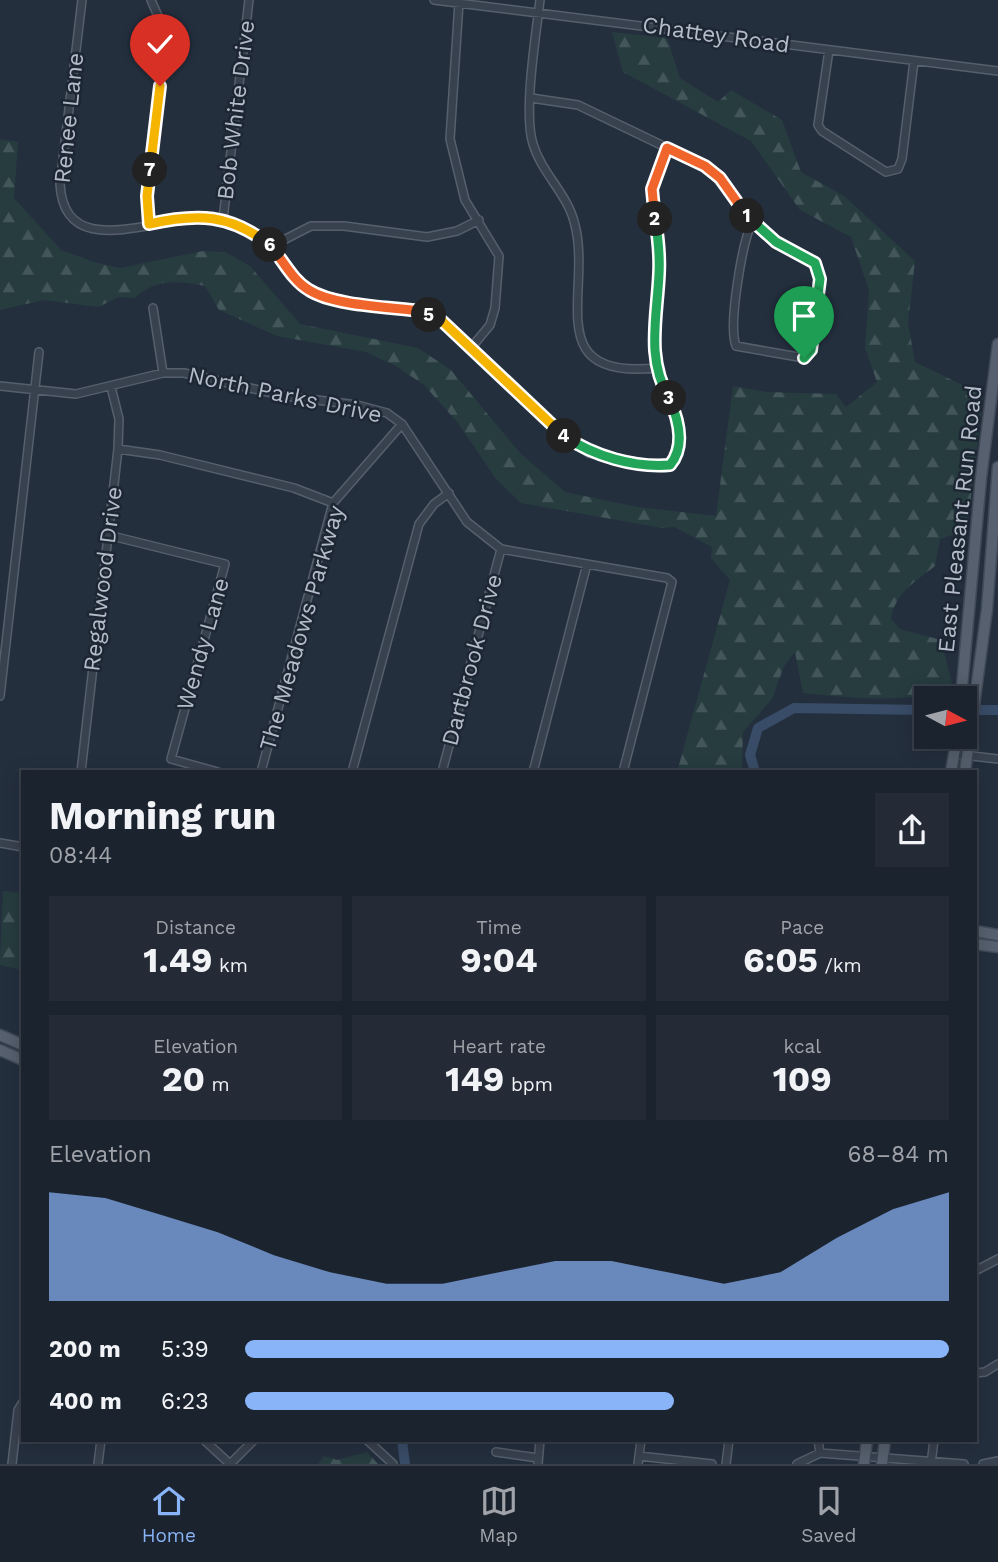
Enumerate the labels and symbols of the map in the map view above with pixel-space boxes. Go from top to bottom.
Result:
street label: Chattey Road [641,11,791,59]
pin [130,14,190,86]
street label: Bob White Drive [212,19,260,201]
street label: Renee Lane [49,51,89,185]
pin: 7 [132,152,168,188]
pin: 1 [730,198,764,234]
pin: 2 [638,202,672,236]
pin: 6 [252,228,288,262]
pin [774,286,834,358]
pin: 5 [412,298,446,332]
street label: North Parks Drive [186,361,384,429]
pin: 3 [652,380,686,416]
street label: East Pleasant Run Road [933,384,987,654]
pin: 4 [546,418,582,453]
street label: Regalwood Drive [78,485,128,673]
street label: The Meadows Parkway [254,502,350,754]
street label: Dartbrook Drive [436,571,508,749]
street label: Wendy Lane [171,575,235,713]
north arrow [914,686,976,749]

